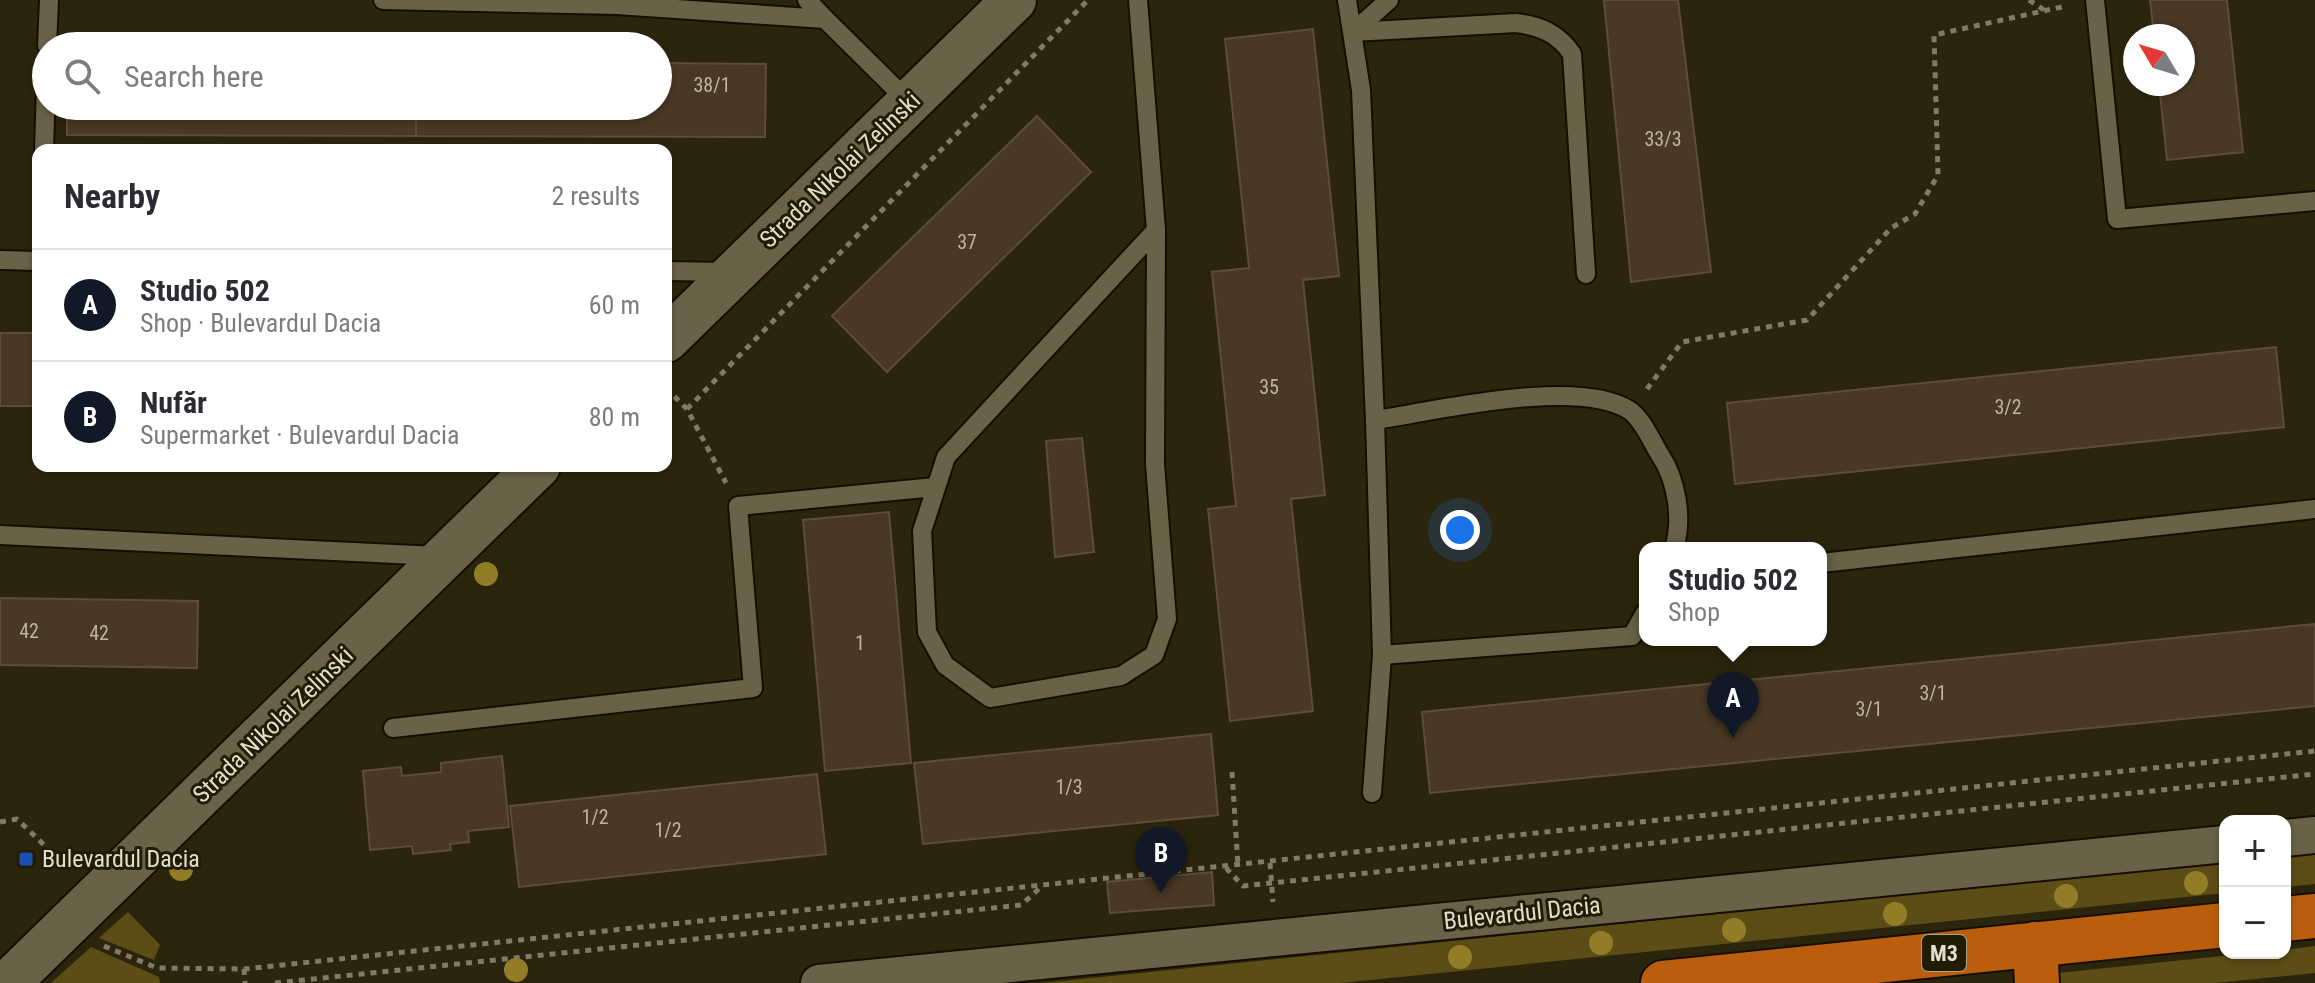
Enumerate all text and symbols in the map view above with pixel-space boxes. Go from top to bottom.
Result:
north arrow [2123,24,2195,96]
search box [32,32,672,120]
icon: search [60,54,104,98]
text: Search here [124,59,264,94]
house number: 38/1 [693,73,731,97]
street label: Strada Nikolai Zelinski [754,86,926,254]
house number: 33/3 [1644,127,1682,151]
text: Nearby [64,176,160,216]
text: 2 results [551,181,640,211]
house number: 37 [957,230,977,254]
text: Studio 502 [140,273,270,308]
text: A [82,290,98,320]
text: 60 m [589,290,640,320]
text: Shop · Bulevardul Dacia [140,308,381,338]
house number: 35 [1259,375,1279,399]
text: Nufăr [140,385,207,420]
house number: 3/2 [1994,395,2022,419]
text: B [83,402,97,432]
text: 80 m [589,402,640,432]
text: Supermarket · Bulevardul Dacia [140,420,460,450]
your location [1440,510,1480,550]
popup [1639,542,1827,646]
text: Studio 502 [1668,562,1798,597]
text: Shop [1668,597,1720,627]
house number: 42 [19,619,39,643]
house number: 42 [89,621,109,645]
house number: 1 [855,631,865,655]
street label: Strada Nikolai Zelinski [187,641,359,809]
pin: A [1707,672,1759,738]
house number: 3/1 [1919,681,1947,705]
house number: 3/1 [1855,697,1883,721]
house number: 1/3 [1055,775,1083,799]
house number: 1/2 [581,805,609,829]
map controls [2219,815,2291,959]
button: + [2219,815,2291,887]
house number: 1/2 [654,818,682,842]
pin: B [1135,827,1187,893]
place label: Bulevardul Dacia [42,845,200,873]
marker: Bulevardul Dacia [17,850,35,868]
button: − [2219,887,2291,959]
street label: Bulevardul Dacia [1442,891,1602,935]
road number: M3 [1922,935,1966,971]

